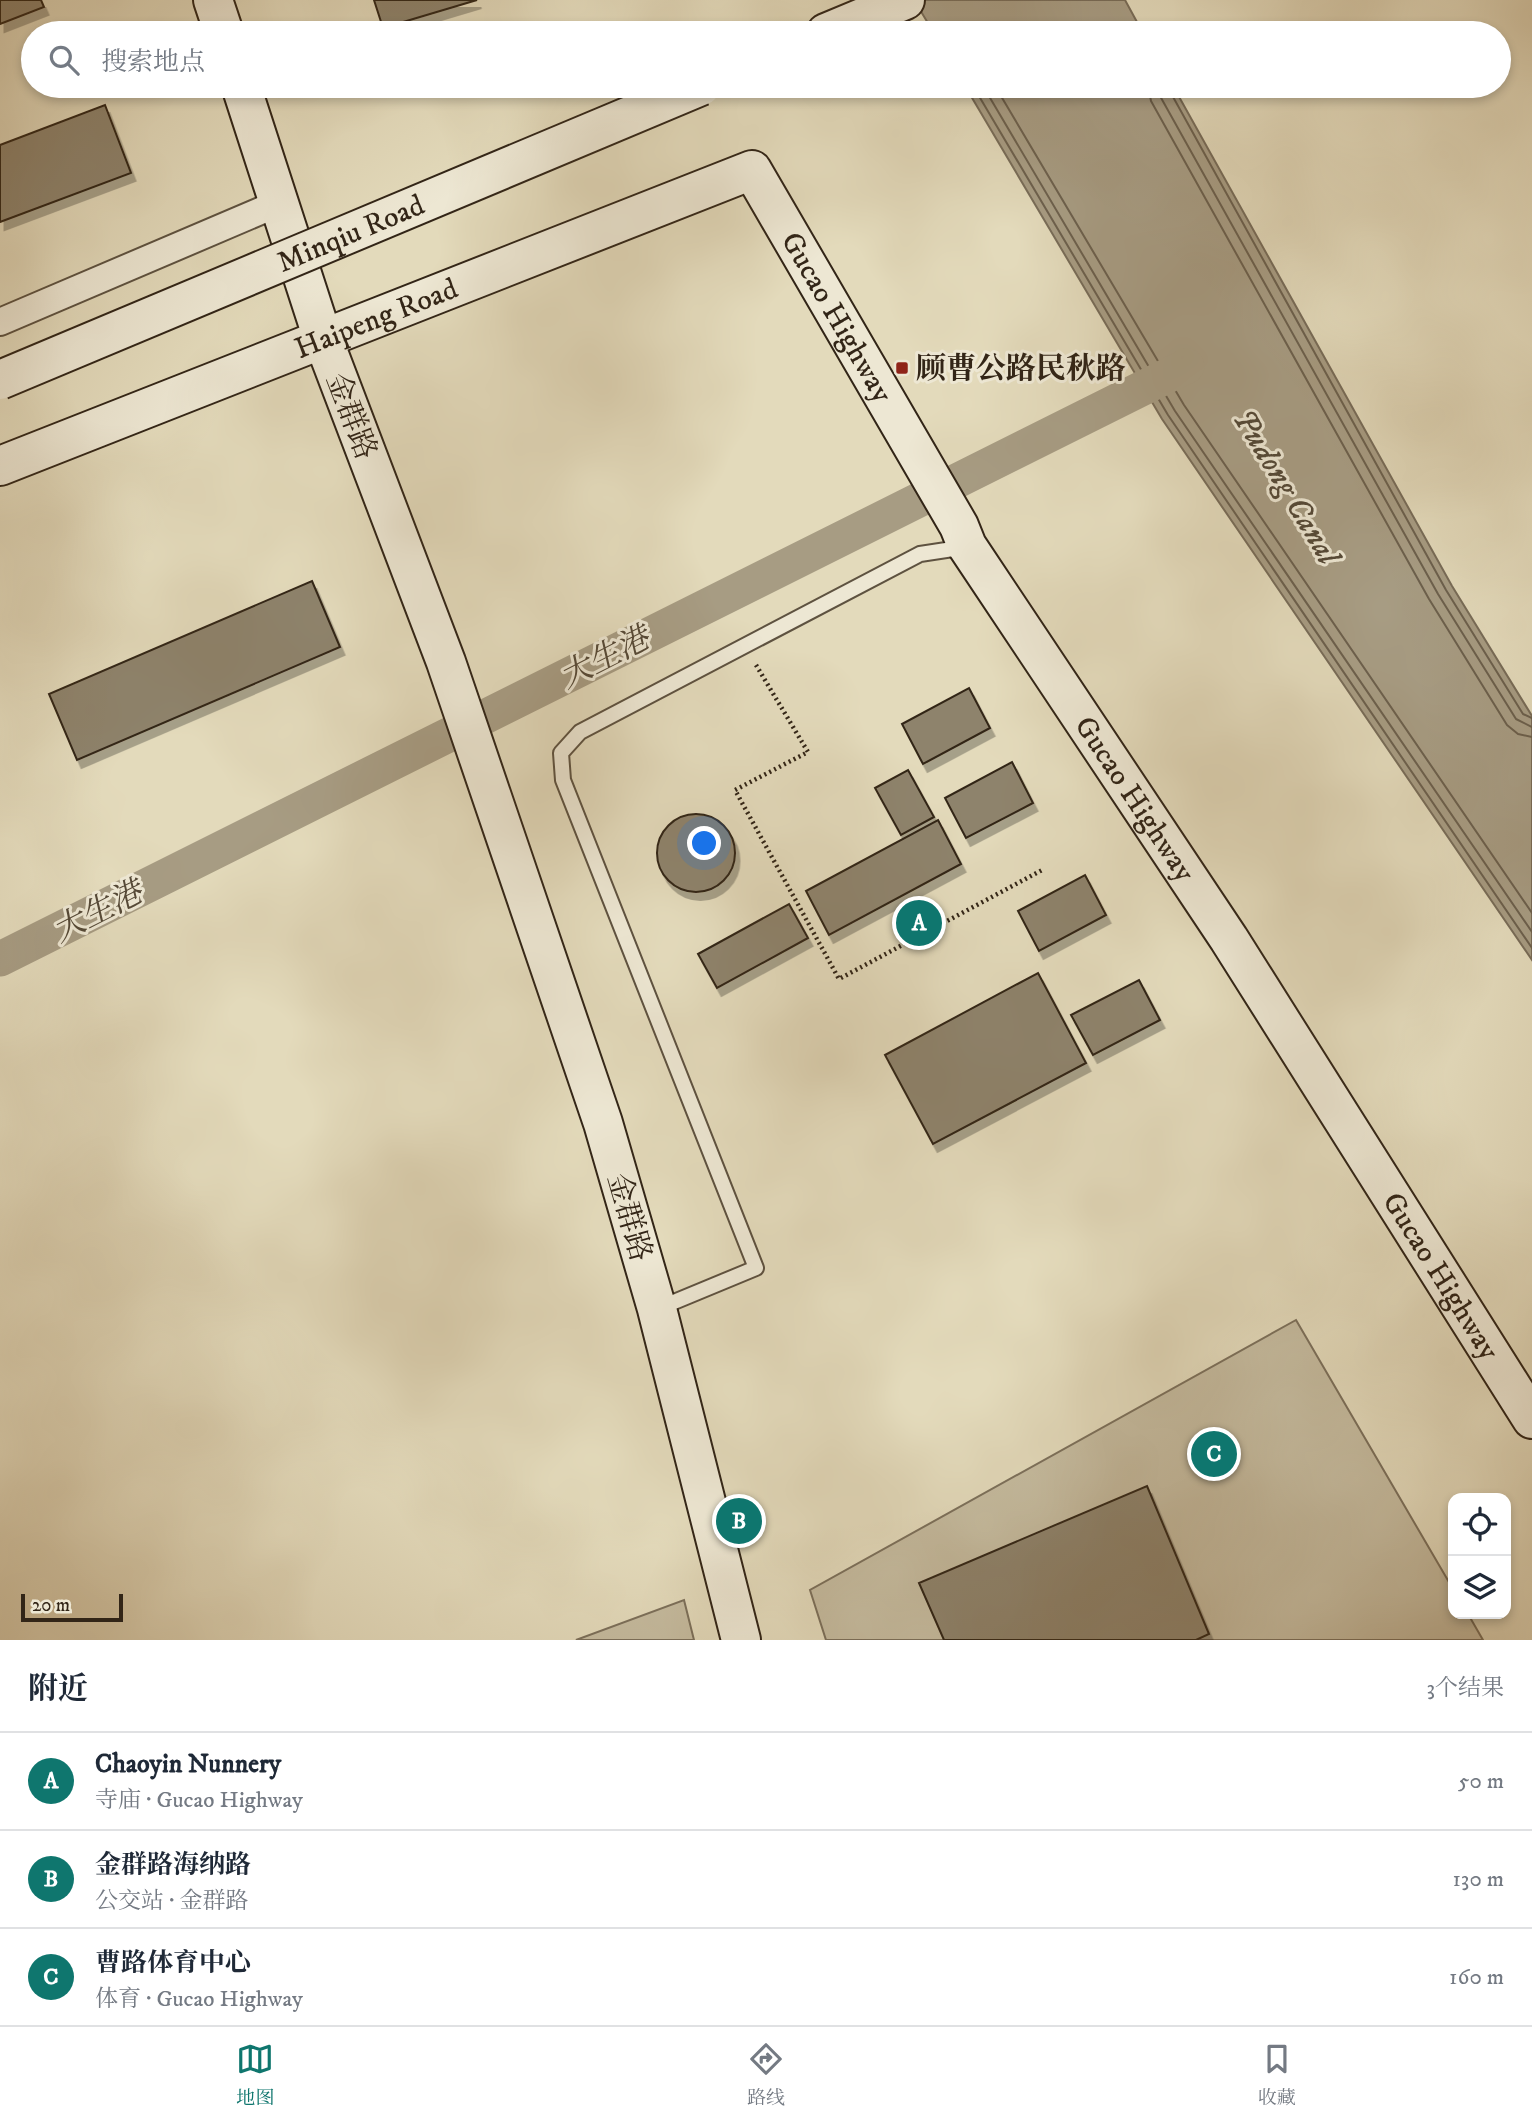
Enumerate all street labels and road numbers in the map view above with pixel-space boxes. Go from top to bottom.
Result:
street label: Minqiu Road [272,187,430,282]
street label: Gucao Highway [772,226,901,410]
street label: Haipeng Road [290,271,463,368]
street label: 金群路 [317,368,384,465]
street label: Gucao Highway [1066,710,1203,890]
street label: 金群路 [598,1169,659,1266]
street label: Gucao Highway [1374,1186,1507,1368]

